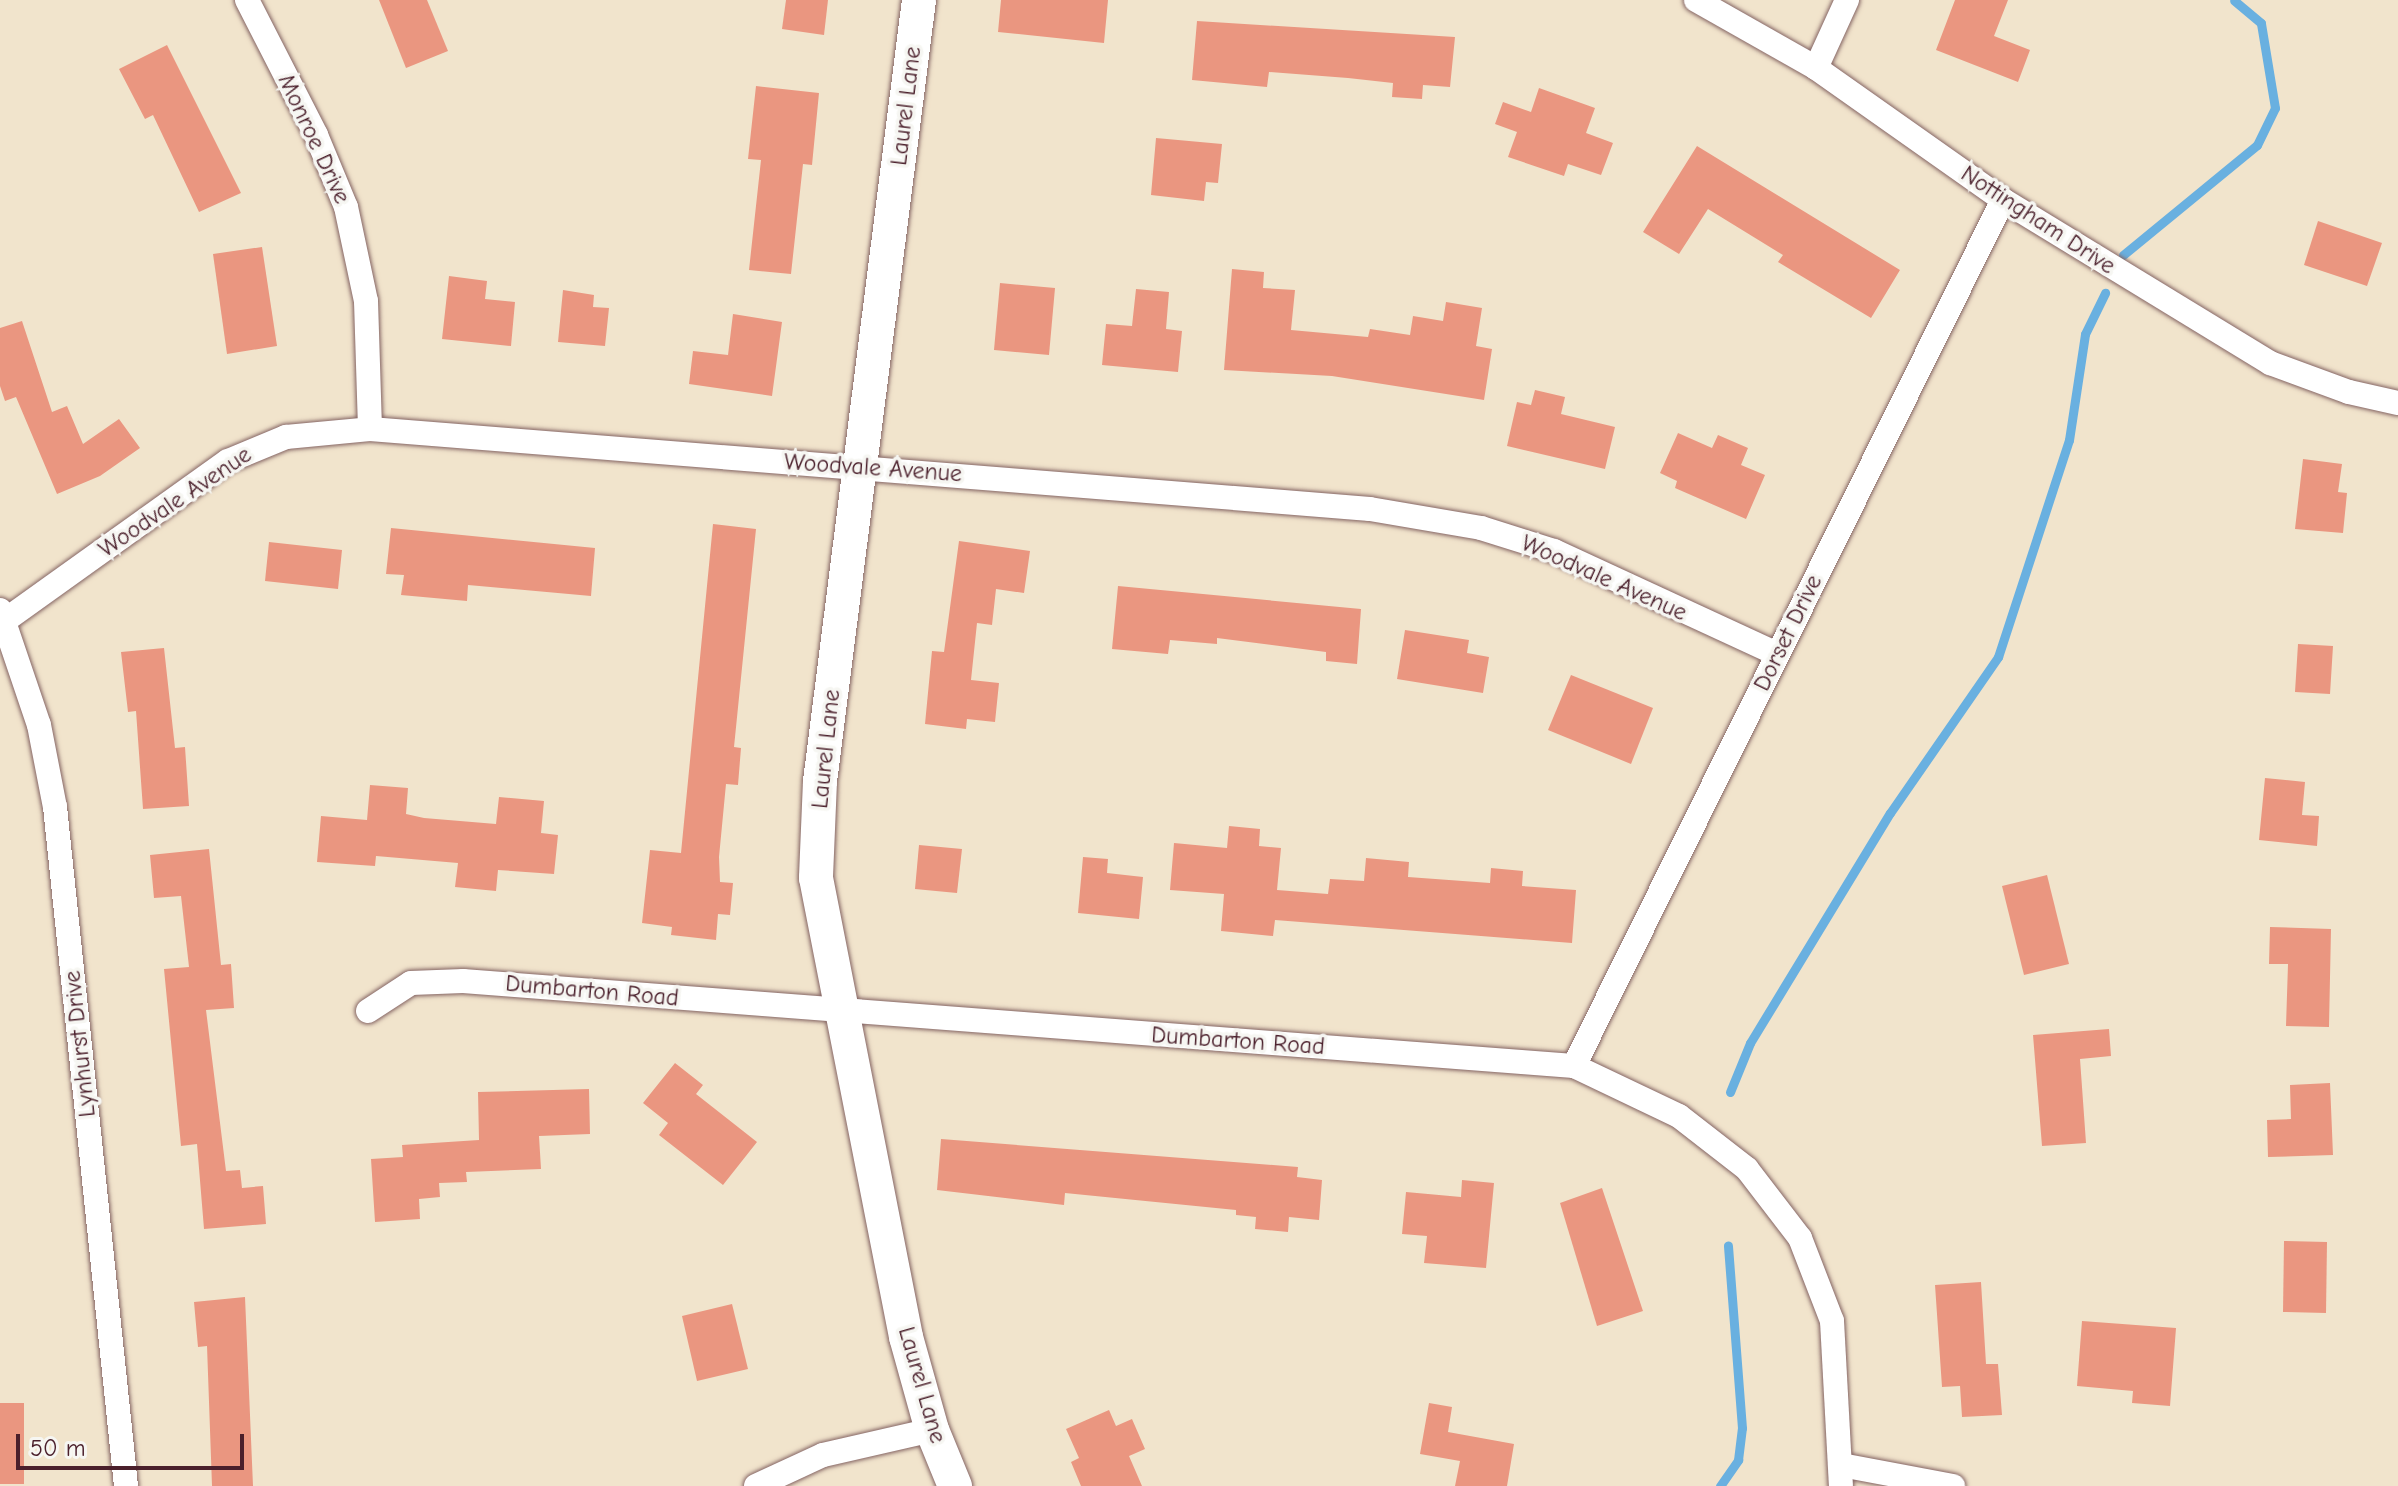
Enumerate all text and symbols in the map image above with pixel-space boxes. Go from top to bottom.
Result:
street label: Laurel Lane [884,45,928,167]
street label: Monroe Drive [271,70,357,208]
street label: Nottingham Drive [1955,159,2121,281]
street label: Woodvale Avenue [93,440,257,564]
street label: Woodvale Avenue [783,447,963,489]
street label: Woodvale Avenue [1517,529,1691,627]
street label: Dorset Drive [1747,570,1829,696]
street label: Laurel Lane [805,688,847,810]
street label: Lynhurst Drive [58,969,102,1119]
street label: Dumbarton Road [504,969,680,1013]
street label: Dumbarton Road [1150,1021,1326,1061]
street label: Laurel Lane [892,1323,952,1447]
scale bar [20,1418,248,1468]
text: 50 m [30,1434,86,1462]

